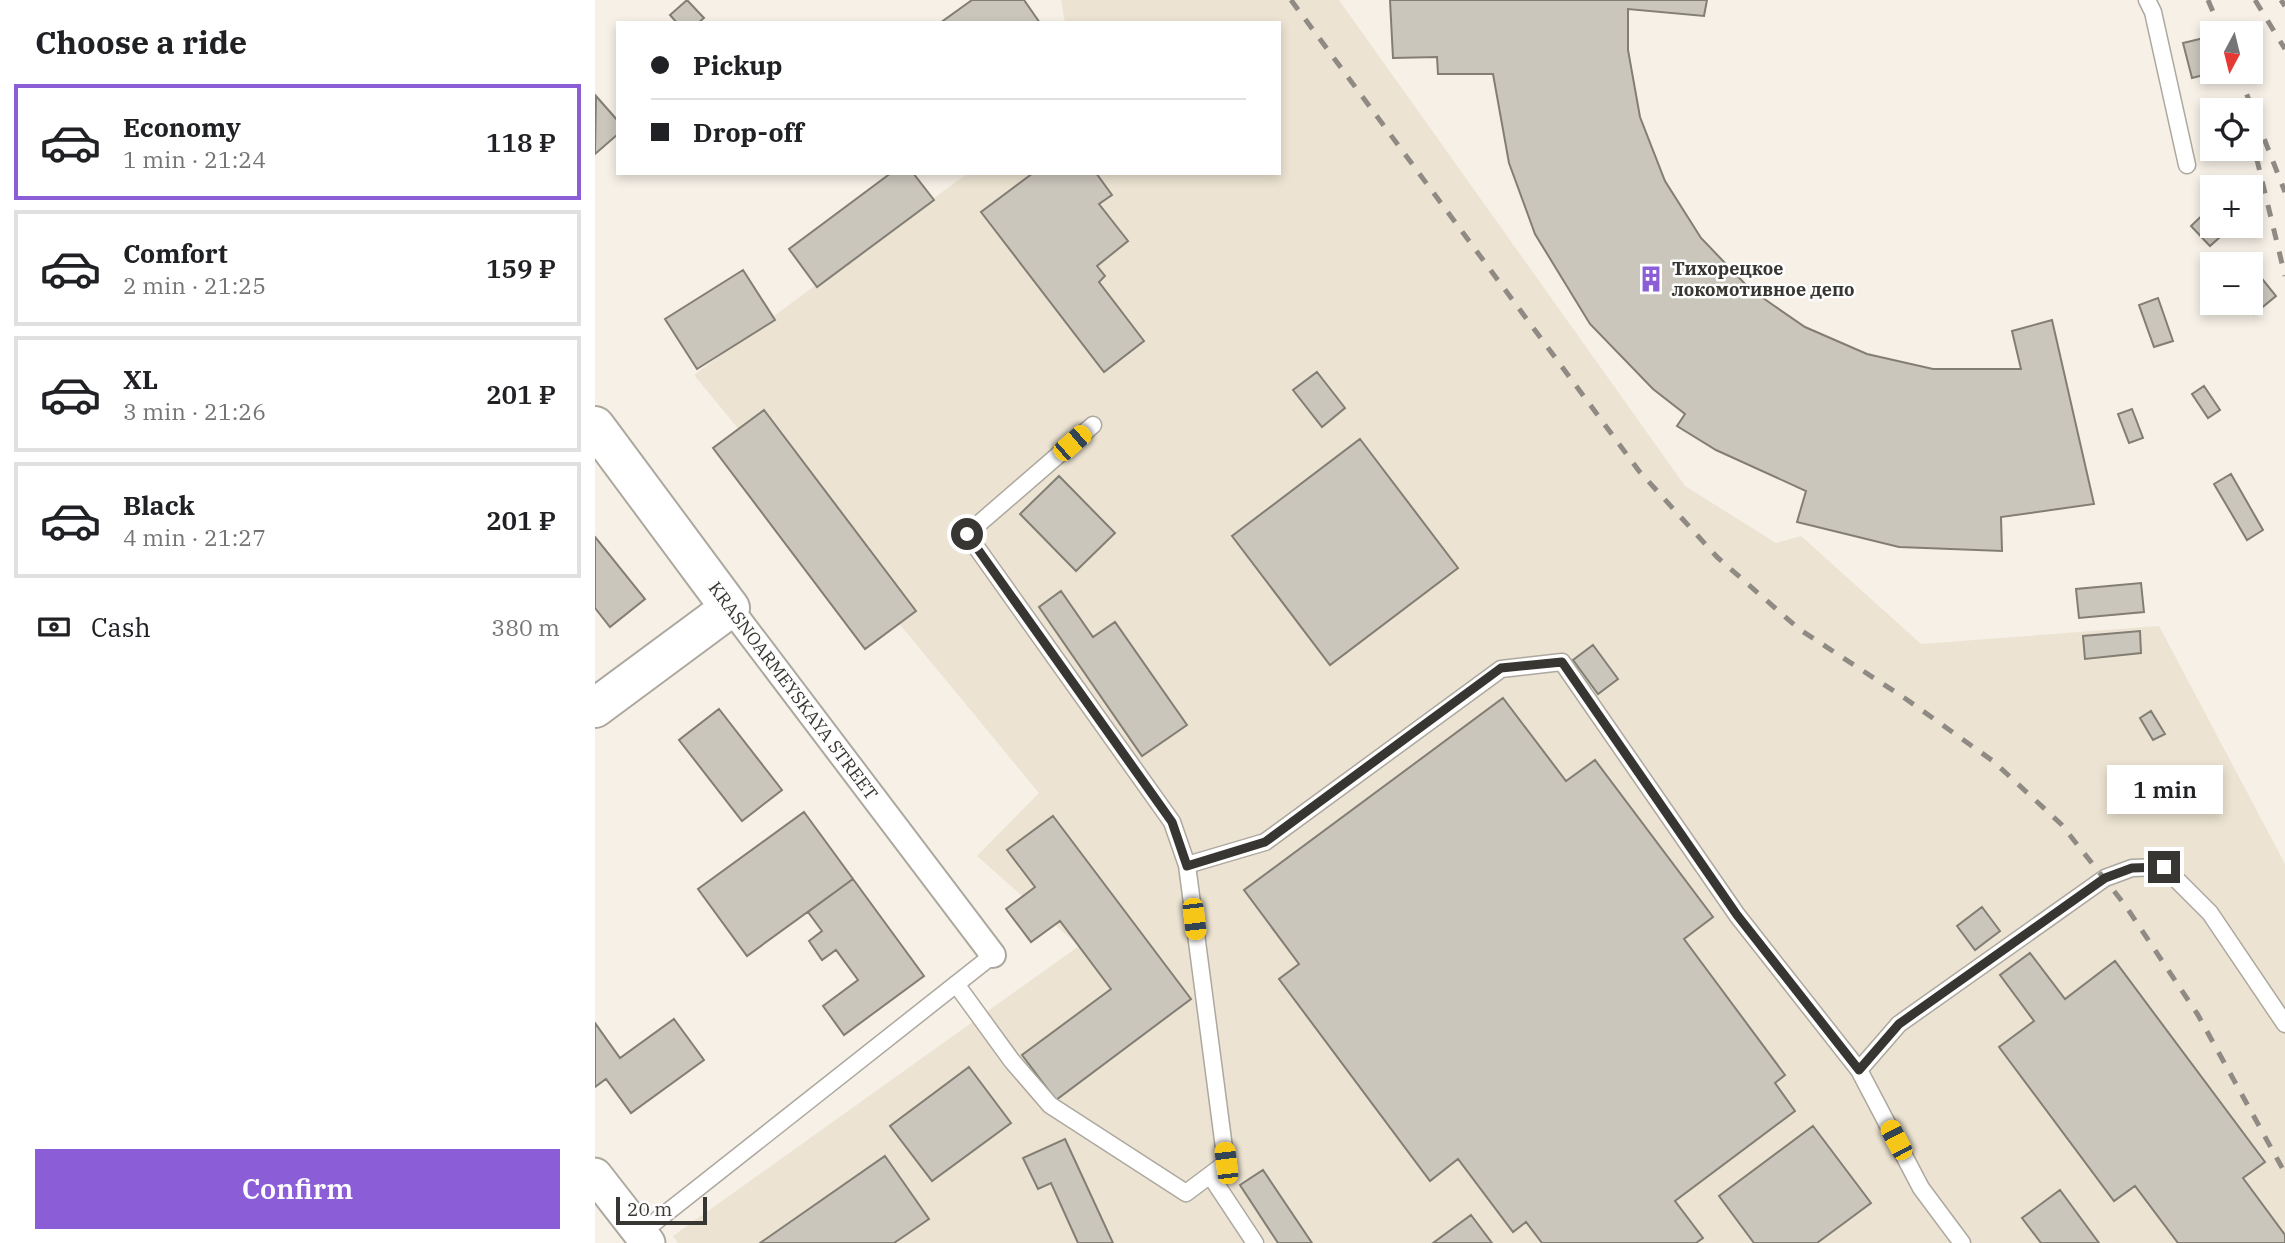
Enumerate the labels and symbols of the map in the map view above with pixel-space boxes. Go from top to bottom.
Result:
north arrow [2200,21,2263,84]
place label: Тихорецкое локомотивное депо [1671,257,1855,301]
building icon: Тихорецкое локомотивное депо [1636,264,1666,294]
car [1050,421,1095,465]
route start [951,518,983,550]
street label: KRASNOARMEYSKAYA STREET [704,577,883,805]
callout: 1 min [2106,766,2222,814]
route end [2148,851,2180,883]
car [1182,897,1207,941]
car [1877,1117,1916,1163]
car [1214,1141,1239,1185]
scale bar [616,1194,707,1226]

